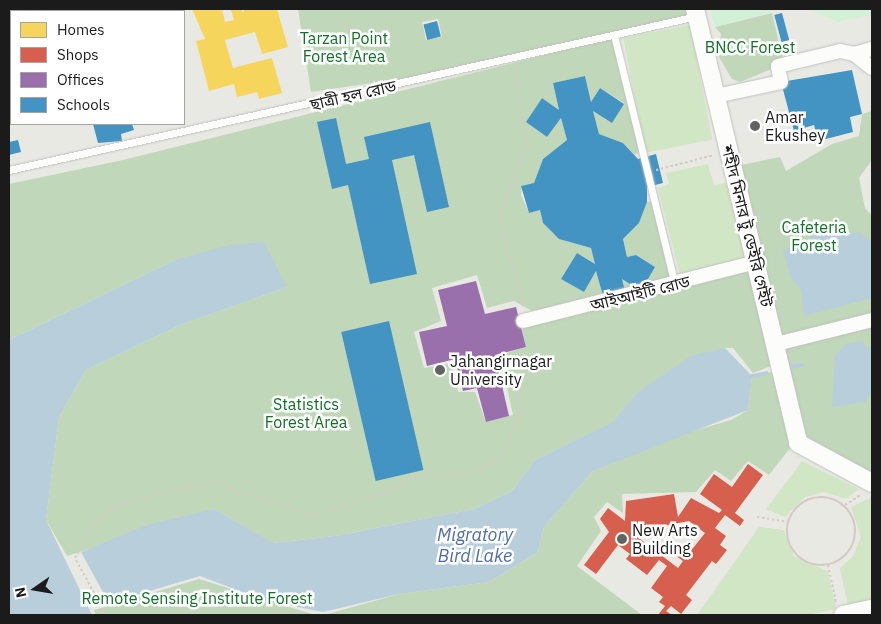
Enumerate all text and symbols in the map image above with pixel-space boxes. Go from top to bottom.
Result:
legend [10,10,185,125]
text: Homes [57,20,105,39]
park label: Tarzan Point Forest Area [300,28,388,66]
park label: BNCC Forest [705,37,795,57]
text: Shops [57,45,99,64]
text: Offices [57,70,104,89]
street label: ছাত্রী হল রোড [308,76,398,114]
text: Schools [57,95,110,114]
place label: Amar Ekushey [765,107,825,145]
marker: Amar Ekushey [749,120,761,132]
street label: শহীদ মিনার টু ডেইরি গেইট [718,143,776,309]
park label: Cafeteria Forest [781,217,847,255]
street label: আইআইটি রোড [588,271,692,315]
place label: Jahangirnagar University [450,351,552,389]
marker: Jahangirnagar University [434,364,446,376]
park label: Statistics Forest Area [265,394,347,432]
place label: New Arts Building [632,520,698,558]
water label: Migratory Bird Lake [437,525,513,568]
marker: New Arts Building [616,533,628,545]
north arrow [10,564,60,614]
text: N [10,585,30,599]
park label: Remote Sensing Institute Forest [81,588,313,608]

